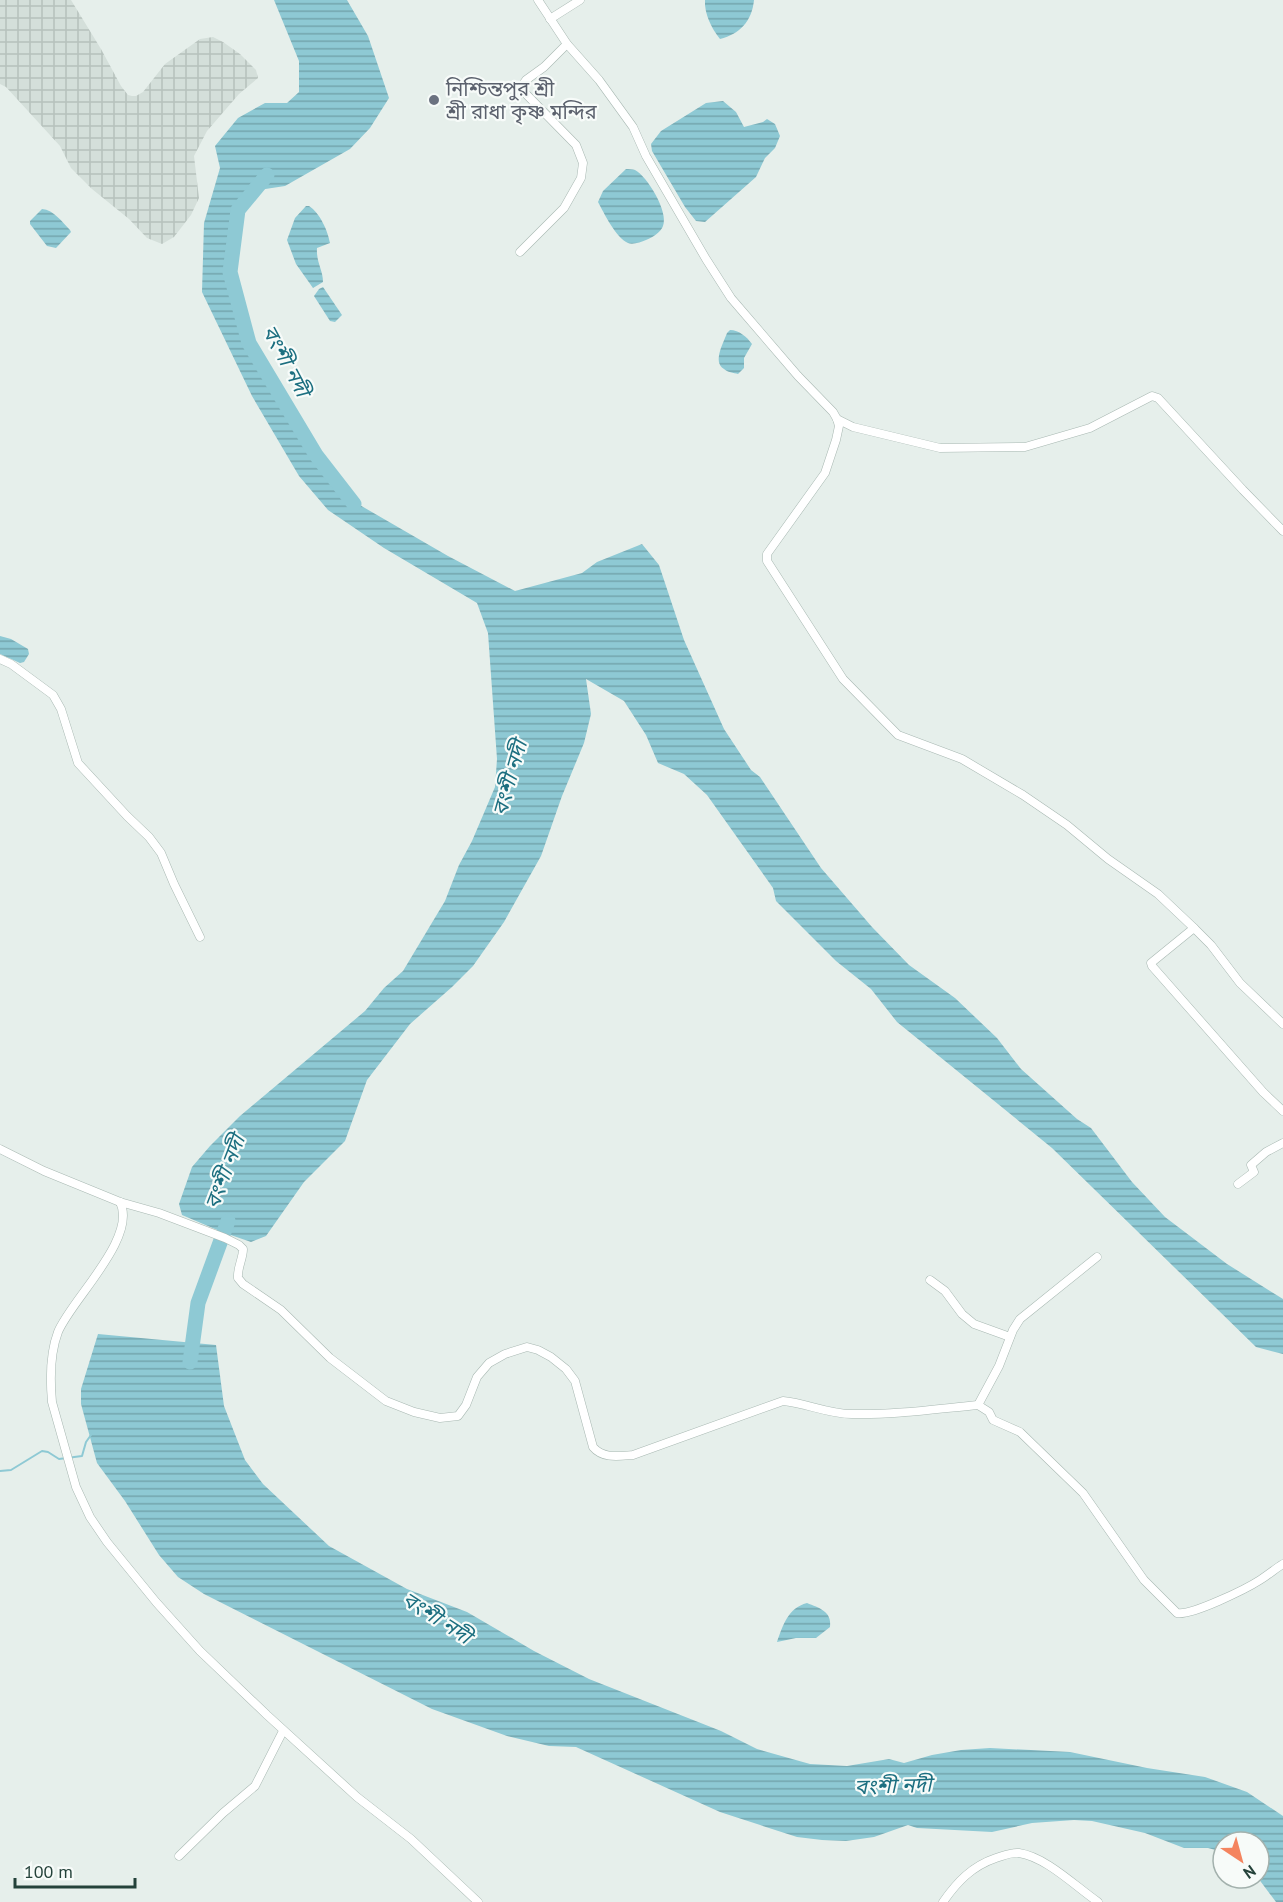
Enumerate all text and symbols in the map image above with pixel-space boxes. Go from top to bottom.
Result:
place label: নিশ্চিন্তপুর শ্রী শ্রী রাধা কৃষ্ণ মন্দির [445,76,598,125]
marker: নিশ্চিন্তপুর শ্রী শ্রী রাধা কৃষ্ণ মন্দির [427,93,441,107]
water label: বংশী নদী [256,320,319,405]
water label: বংশী নদী [486,733,534,819]
water label: বংশী নদী [198,1127,253,1213]
water label: বংশী নদী [398,1585,481,1652]
water label: বংশী নদী [854,1771,936,1800]
north arrow [1211,1830,1271,1890]
scale bar [15,1851,135,1889]
text: 100 m [24,1860,73,1883]
text: N [1240,1861,1260,1883]

